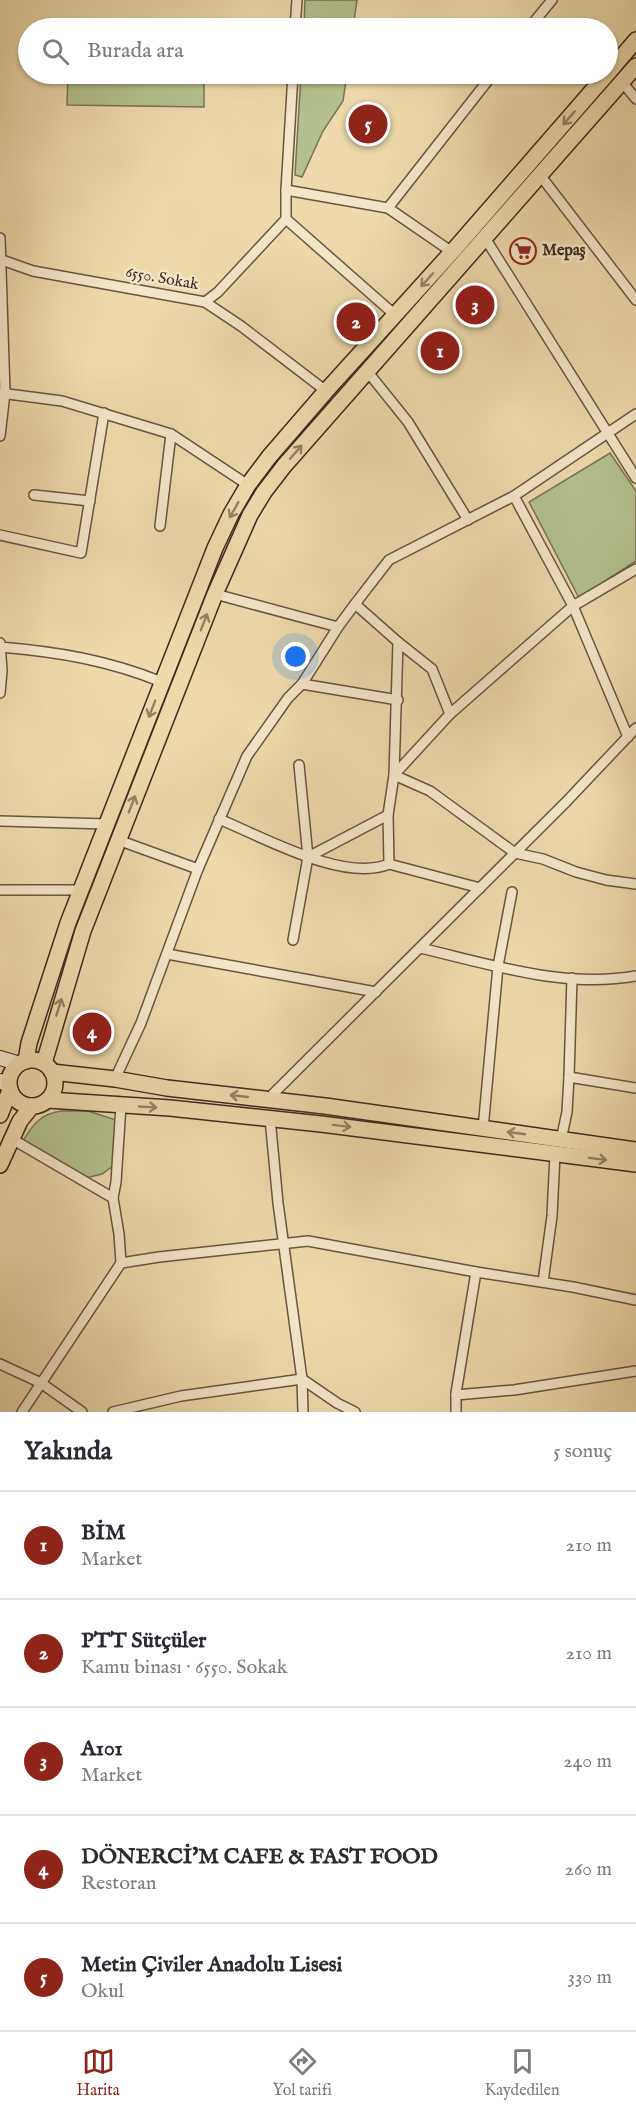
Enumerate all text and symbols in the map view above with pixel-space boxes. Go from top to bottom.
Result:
search box [18,18,618,84]
icon: search [39,35,72,68]
text: Burada ara [87,37,184,65]
pin: 5 [348,102,388,146]
one-way arrow [562,110,575,126]
supermarket icon: Mepaş [508,236,538,266]
place label: Mepaş [542,241,586,261]
street label: 6550. Sokak [124,263,201,295]
one-way arrow [419,273,434,288]
pin: 3 [456,282,494,328]
pin: 2 [336,300,376,344]
pin: 1 [420,328,460,374]
one-way arrow [289,445,303,460]
one-way arrow [228,500,239,518]
one-way arrow [199,614,210,632]
your location [281,642,310,671]
one-way arrow [145,699,156,718]
one-way arrow [128,795,139,814]
one-way arrow [54,998,65,1017]
pin: 4 [72,1010,112,1054]
one-way arrow [230,1091,250,1102]
one-way arrow [138,1101,158,1112]
one-way arrow [332,1121,351,1132]
one-way arrow [506,1128,526,1139]
one-way arrow [588,1154,607,1165]
text: Yakında [24,1435,112,1468]
text: 5 sonuç [553,1439,612,1464]
text: BİM [81,1519,126,1547]
text: 1 [40,1533,47,1558]
text: 210 m [566,1533,612,1558]
text: Market [81,1547,142,1572]
text: PTT Sütçüler [81,1627,206,1655]
text: 2 [39,1641,48,1666]
text: 210 m [566,1641,612,1666]
text: Kamu binası · 6550. Sokak [81,1655,287,1680]
text: A101 [81,1735,123,1763]
text: 3 [40,1749,47,1774]
text: 240 m [563,1749,612,1774]
text: Market [81,1763,142,1788]
text: DÖNERCİ'M CAFE & FAST FOOD [81,1843,438,1871]
text: 4 [39,1857,48,1882]
text: 260 m [565,1857,612,1882]
text: Restoran [81,1871,157,1896]
text: Metin Çiviler Anadolu Lisesi [81,1951,342,1979]
text: 5 [40,1965,47,1990]
text: 330 m [567,1965,612,1990]
text: Okul [81,1979,124,2004]
tab: Harita [77,2045,120,2101]
tab: Yol tarifi [273,2045,332,2101]
tab: Kaydedilen [485,2045,559,2101]

